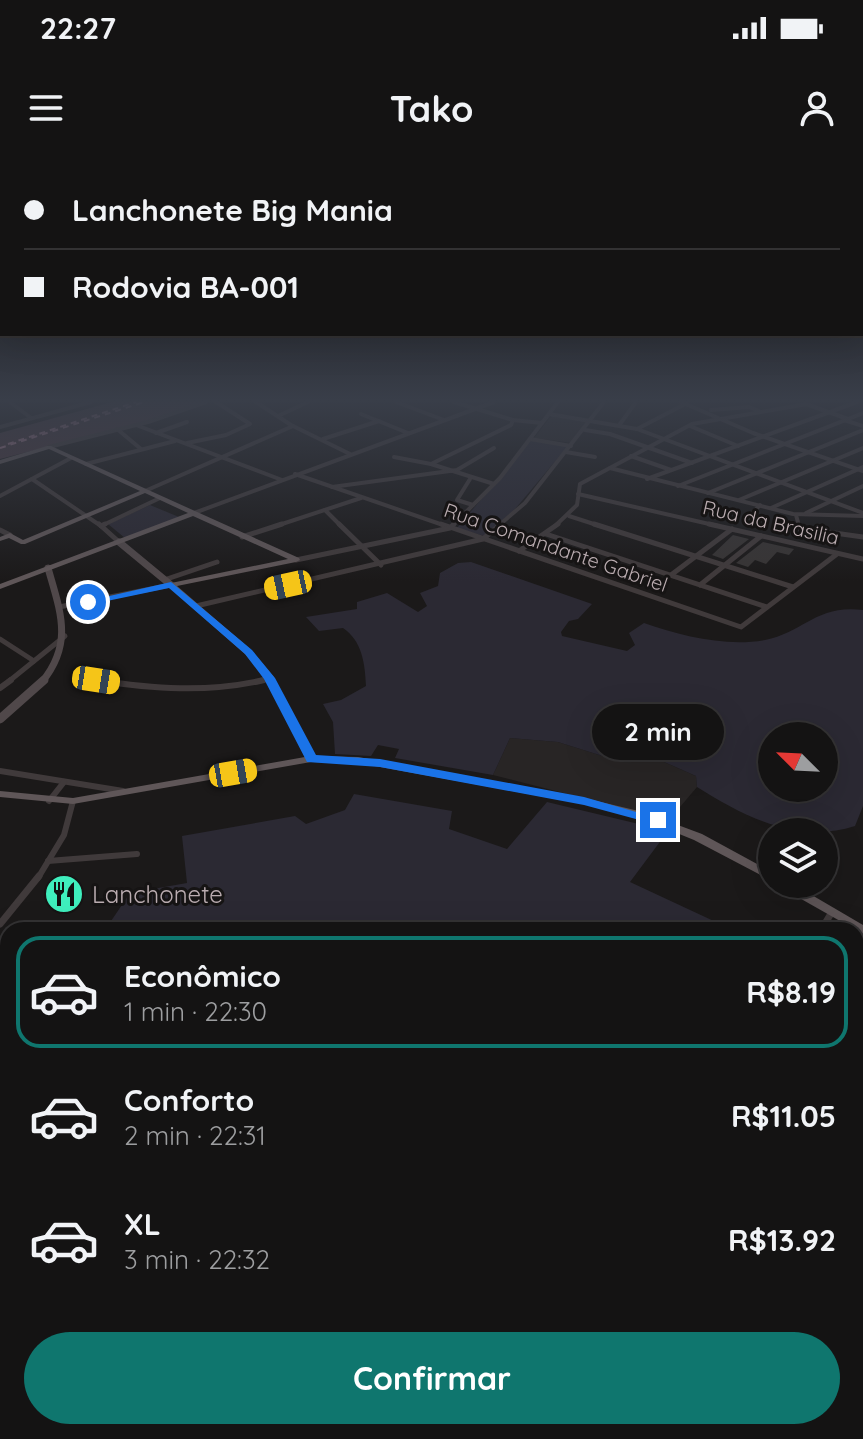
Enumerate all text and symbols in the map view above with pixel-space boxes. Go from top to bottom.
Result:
text: 22:27 [40,9,116,47]
icon: menu [24,86,68,130]
text: Tako [390,86,473,131]
icon: person [795,86,839,130]
text: Lanchonete Big Mania [72,191,393,229]
text: Rodovia BA-001 [72,268,299,306]
street label: Rua da Brasilia [700,494,842,550]
street label: Rua Comandante Gabriel [441,497,671,597]
car [262,568,314,602]
route start [70,584,106,620]
car [70,664,122,696]
callout: 2 min [592,704,724,760]
text: 2 min [624,715,692,748]
north arrow [758,722,838,802]
map controls [758,722,838,898]
car [207,757,259,789]
route end [640,802,676,838]
button: layers [758,818,838,898]
restaurant icon: Lanchonete [43,873,85,915]
place label: Lanchonete [92,879,223,909]
icon: car [28,956,100,1028]
text: Econômico [124,957,281,995]
text: R$8.19 [746,973,836,1011]
text: 1 min · 22:30 [124,995,267,1028]
icon: car [28,1080,100,1152]
text: Conforto [124,1081,254,1119]
text: R$11.05 [731,1097,836,1135]
text: 2 min · 22:31 [124,1119,266,1152]
icon: car [28,1204,100,1276]
text: XL [124,1205,161,1243]
text: R$13.92 [728,1221,836,1259]
text: 3 min · 22:32 [124,1243,270,1276]
button: Confirmar [24,1332,840,1424]

